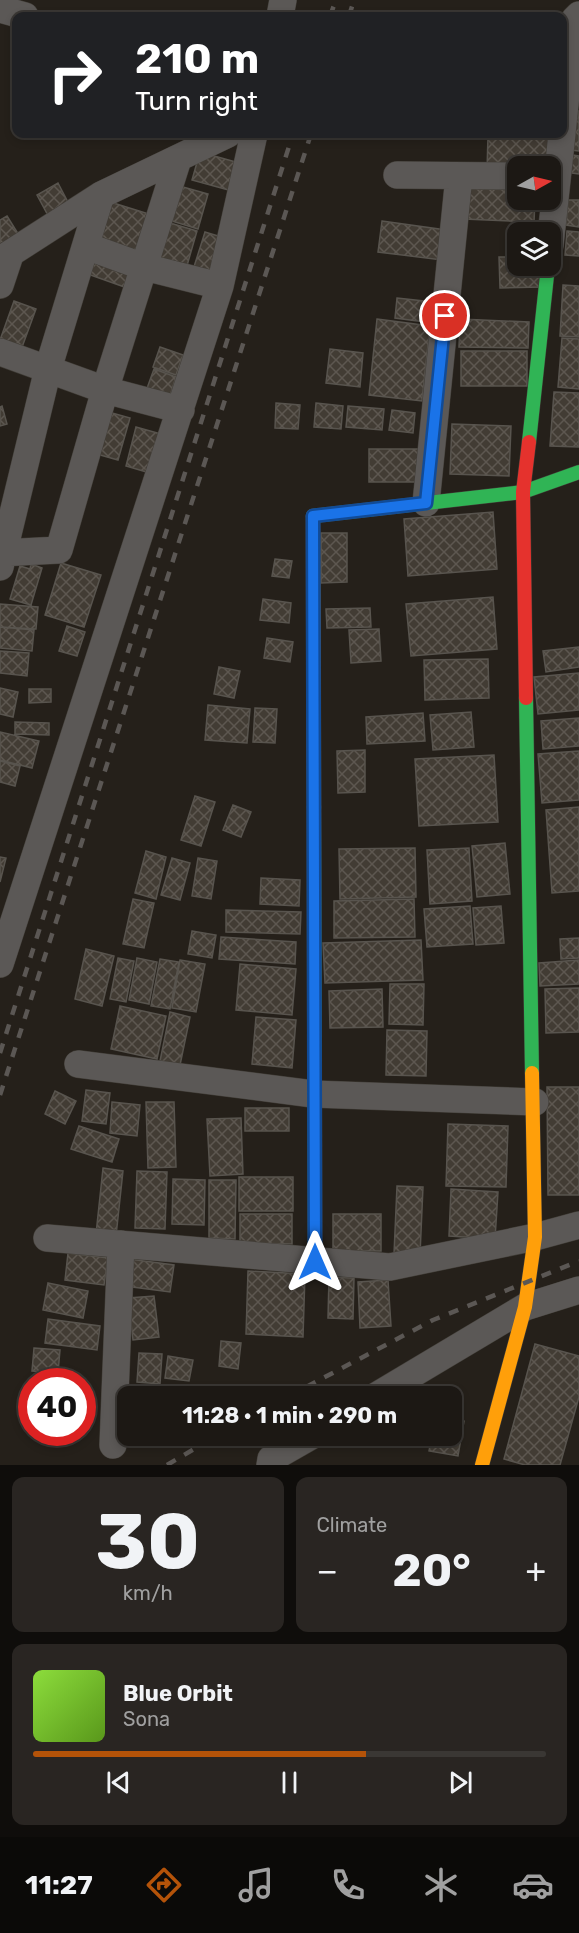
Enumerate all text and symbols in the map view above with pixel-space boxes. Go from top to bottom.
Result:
text: 210 m [135,34,259,84]
icon: right [36,36,114,114]
text: Turn right [135,85,258,117]
north arrow [507,156,561,210]
map controls [507,156,561,276]
button: layers [507,222,561,276]
pin [419,290,470,341]
icon: arrive [428,299,461,332]
position arrow [283,1230,347,1294]
speed limit sign: 40 [18,1368,96,1446]
text: 11:28 · 1 min · 290 m [182,1402,397,1429]
text: 30 [96,1495,200,1588]
text: Climate [317,1513,387,1537]
text: 20° [393,1544,471,1597]
text: − [317,1551,338,1590]
text: + [525,1551,546,1590]
text: km/h [123,1581,173,1605]
text: Blue Orbit [123,1680,233,1707]
text: Sona [123,1707,170,1731]
icon: previous [102,1766,135,1799]
icon: pause [273,1766,306,1799]
icon: next [444,1766,477,1799]
icon: directions [143,1864,185,1906]
icon: music [235,1864,277,1906]
icon: phone [327,1864,369,1906]
icon: climate [420,1864,462,1906]
icon: car [512,1864,554,1906]
text: 11:27 [25,1869,93,1901]

